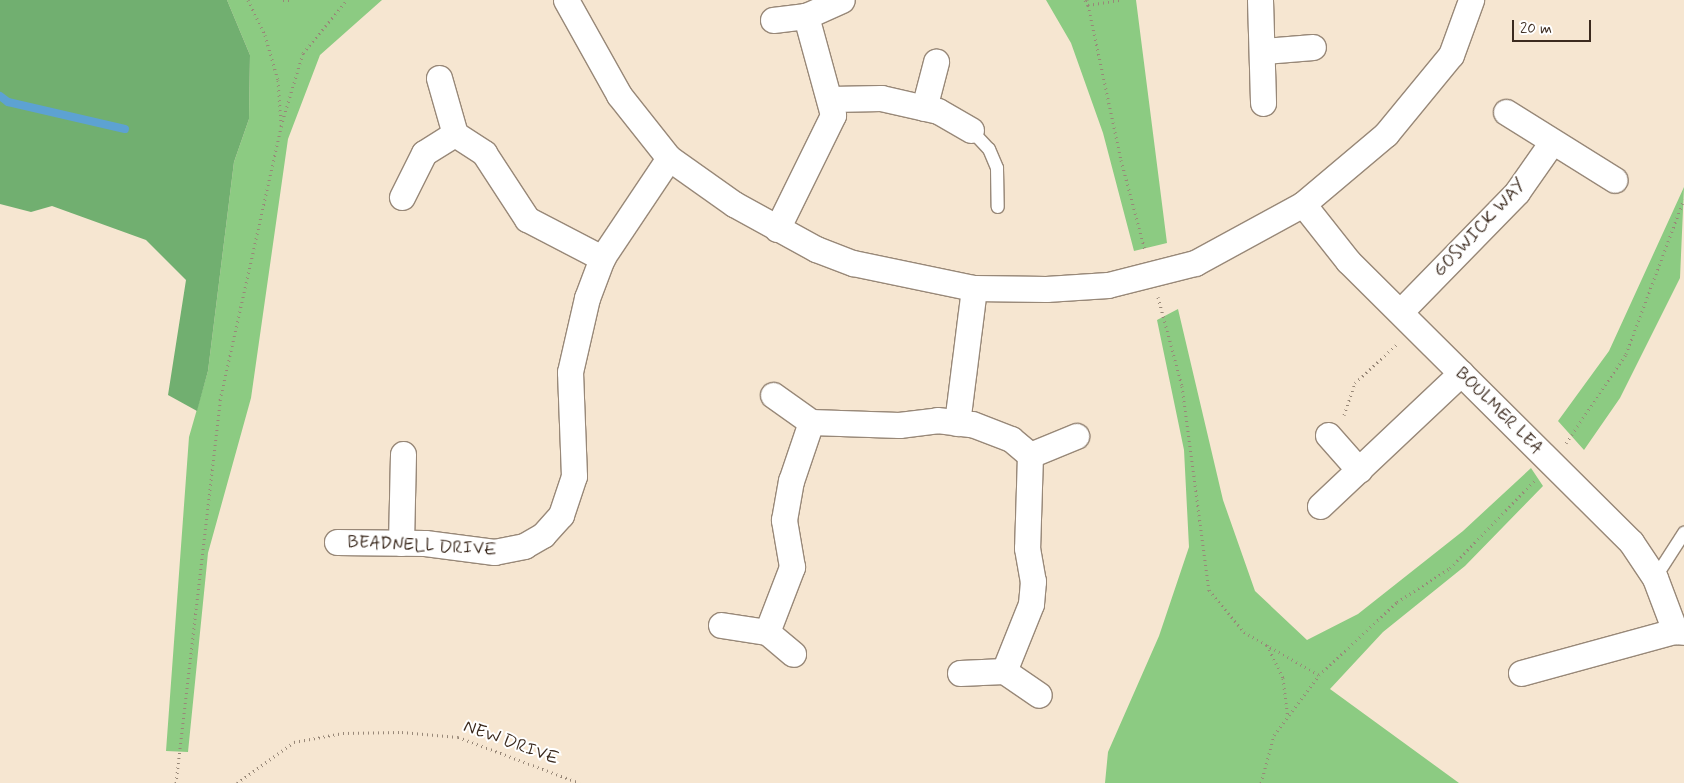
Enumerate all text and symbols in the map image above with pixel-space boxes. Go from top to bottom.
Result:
scale bar [1514,10,1593,42]
text: 20 m [1520,19,1552,39]
street label: GOSWICK WAY [1429,175,1531,281]
street label: BOULMER LEA [1450,362,1548,460]
street label: BEADNELL DRIVE [346,531,498,561]
street label: NEW DRIVE [460,716,562,770]

